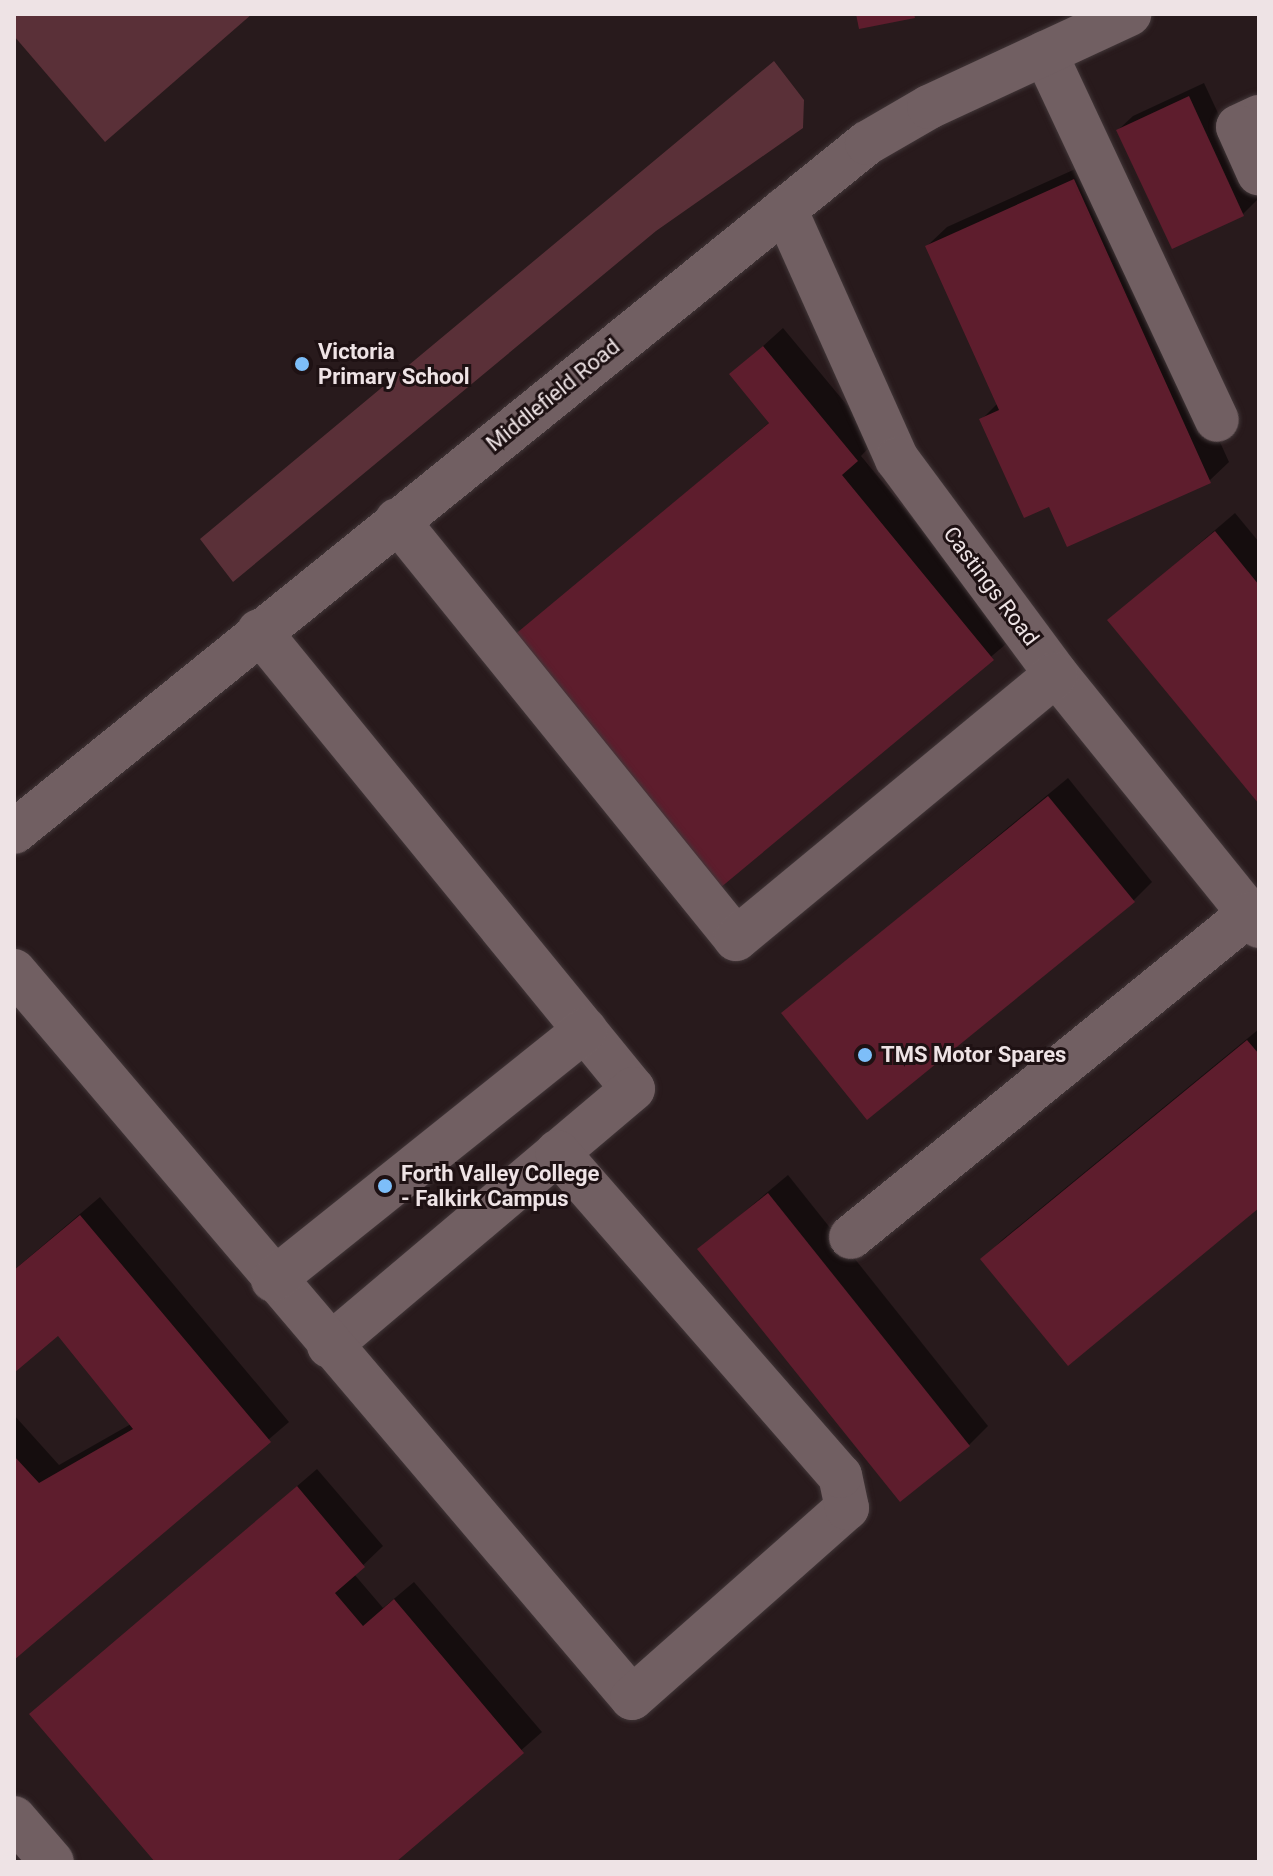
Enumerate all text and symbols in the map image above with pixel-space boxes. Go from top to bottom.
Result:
street label: Middlefield Road [481,333,625,457]
place label: Victoria Primary School [318,338,470,390]
marker: Victoria Primary School [293,355,311,373]
street label: Castings Road [938,521,1044,651]
place label: TMS Motor Spares [881,1042,1066,1068]
marker: TMS Motor Spares [856,1046,874,1064]
place label: Forth Valley College - Falkirk Campus [401,1160,599,1212]
marker: Forth Valley College - Falkirk Campus [376,1177,394,1195]

